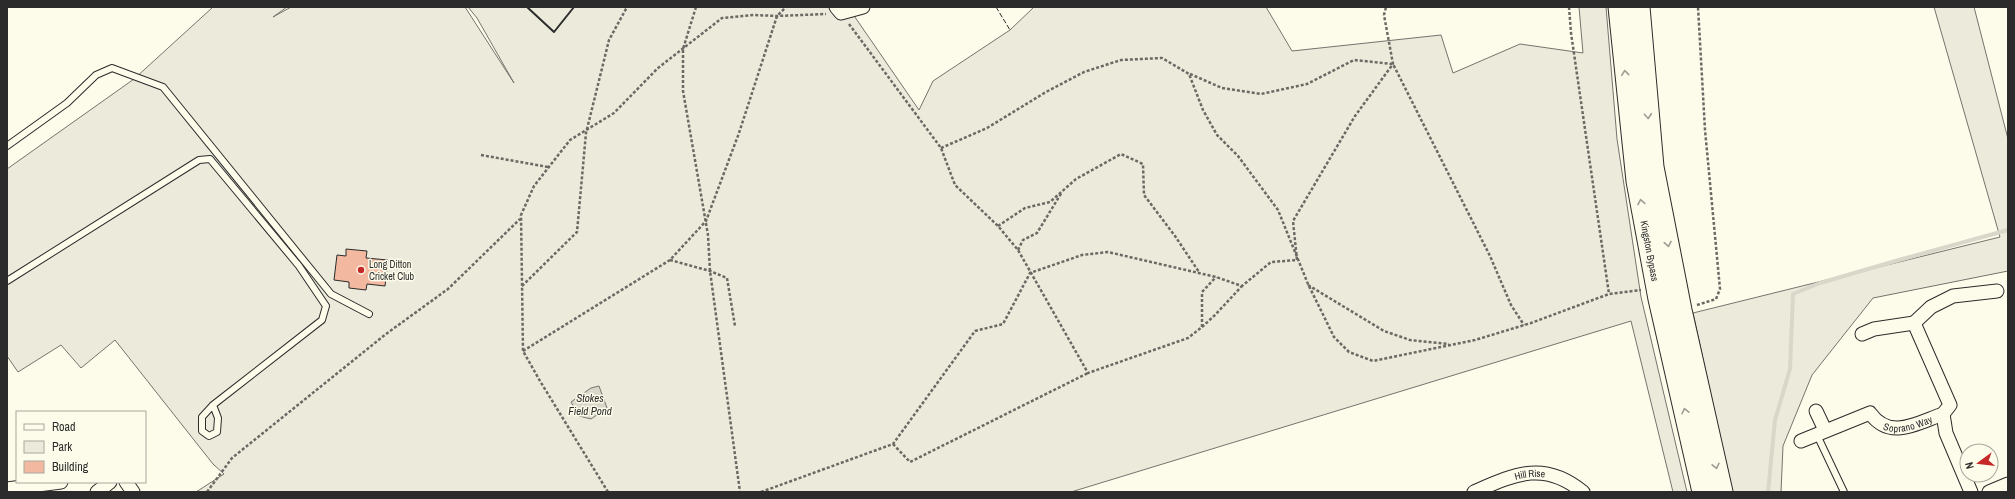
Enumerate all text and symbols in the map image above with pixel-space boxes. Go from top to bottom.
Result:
one-way arrow [1621,70,1630,76]
one-way arrow [1644,113,1653,119]
one-way arrow [1637,199,1645,205]
street label: Kingston Bypass [1637,219,1662,282]
one-way arrow [1664,241,1672,247]
place label: Long Ditton Cricket Club [369,258,415,283]
marker: Long Ditton Cricket Club [356,265,366,275]
water label: Stokes Field Pond [568,391,613,418]
one-way arrow [1681,408,1689,414]
legend [16,411,146,483]
street label: Soprano Way [1882,412,1935,435]
text: Road [52,419,76,435]
text: Park [52,439,72,455]
north arrow [1959,443,1999,483]
text: Building [52,459,89,475]
text: N [1962,461,1977,471]
one-way arrow [1712,463,1720,469]
street label: Hill Rise [1513,467,1546,483]

